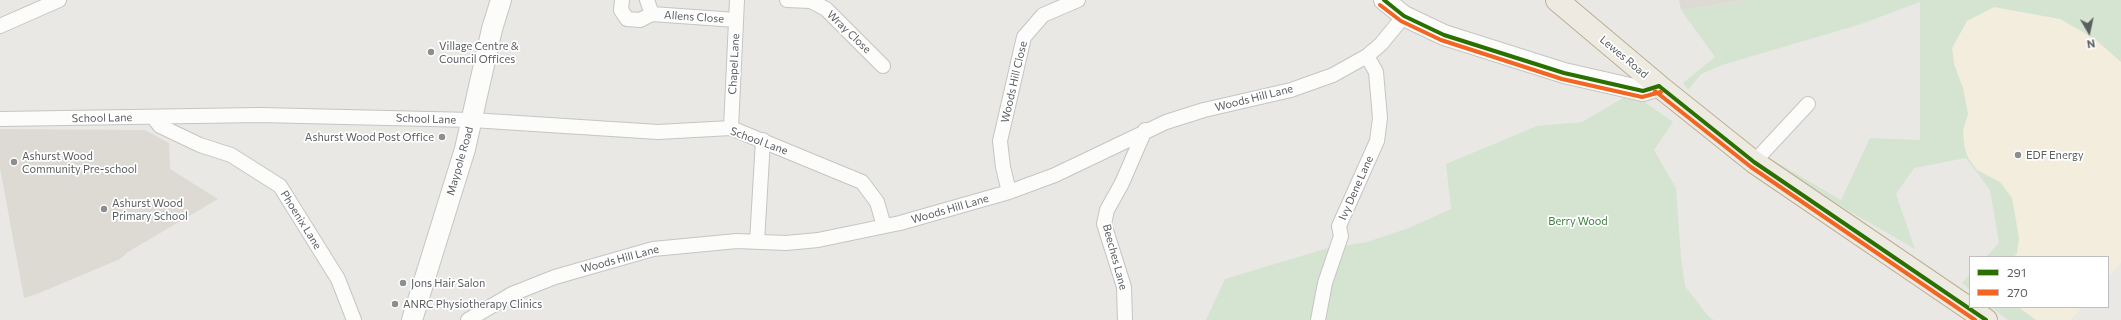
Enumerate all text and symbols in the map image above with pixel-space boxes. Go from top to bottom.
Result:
street label: Allens Close [664,8,724,26]
street label: Wray Close [824,8,874,56]
north arrow [2069,12,2109,52]
street label: Chapel Lane [726,33,742,95]
street label: Lewes Road [1597,33,1651,81]
text: N [2086,37,2096,51]
place label: Village Centre & Council Offices [439,39,519,65]
street label: Woods Hill Close [998,40,1030,124]
marker: Village Centre & Council Offices [426,47,436,57]
street label: Woods Hill Lane [1214,82,1294,114]
street label: School Lane [72,111,132,125]
street label: School Lane [396,111,456,127]
street label: School Lane [728,124,790,158]
street label: Maypole Road [444,125,476,197]
place label: Ashurst Wood Post Office [305,130,434,144]
marker: Ashurst Wood Post Office [437,132,447,142]
place label: EDF Energy [2026,148,2084,162]
place label: Ashurst Wood Community Pre-school [22,149,137,175]
marker: EDF Energy [2013,150,2023,160]
street label: Ivy Dene Lane [1336,154,1376,222]
marker: Ashurst Wood Community Pre-school [9,157,19,167]
street label: Phoenix Lane [278,188,324,252]
street label: Woods Hill Lane [910,192,990,226]
place label: Ashurst Wood Primary School [112,196,188,222]
marker: Ashurst Wood Primary School [99,204,109,214]
park label: Berry Wood [1548,214,1608,228]
street label: Beeches Lane [1100,223,1130,291]
street label: Woods Hill Lane [580,242,660,276]
legend [1969,256,2109,308]
text: 291 [2007,265,2026,279]
place label: Jons Hair Salon [411,276,485,290]
marker: Jons Hair Salon [398,278,408,288]
text: 270 [2007,285,2028,299]
place label: ANRC Physiotherapy Clinics [403,297,542,311]
marker: ANRC Physiotherapy Clinics [390,299,400,309]

